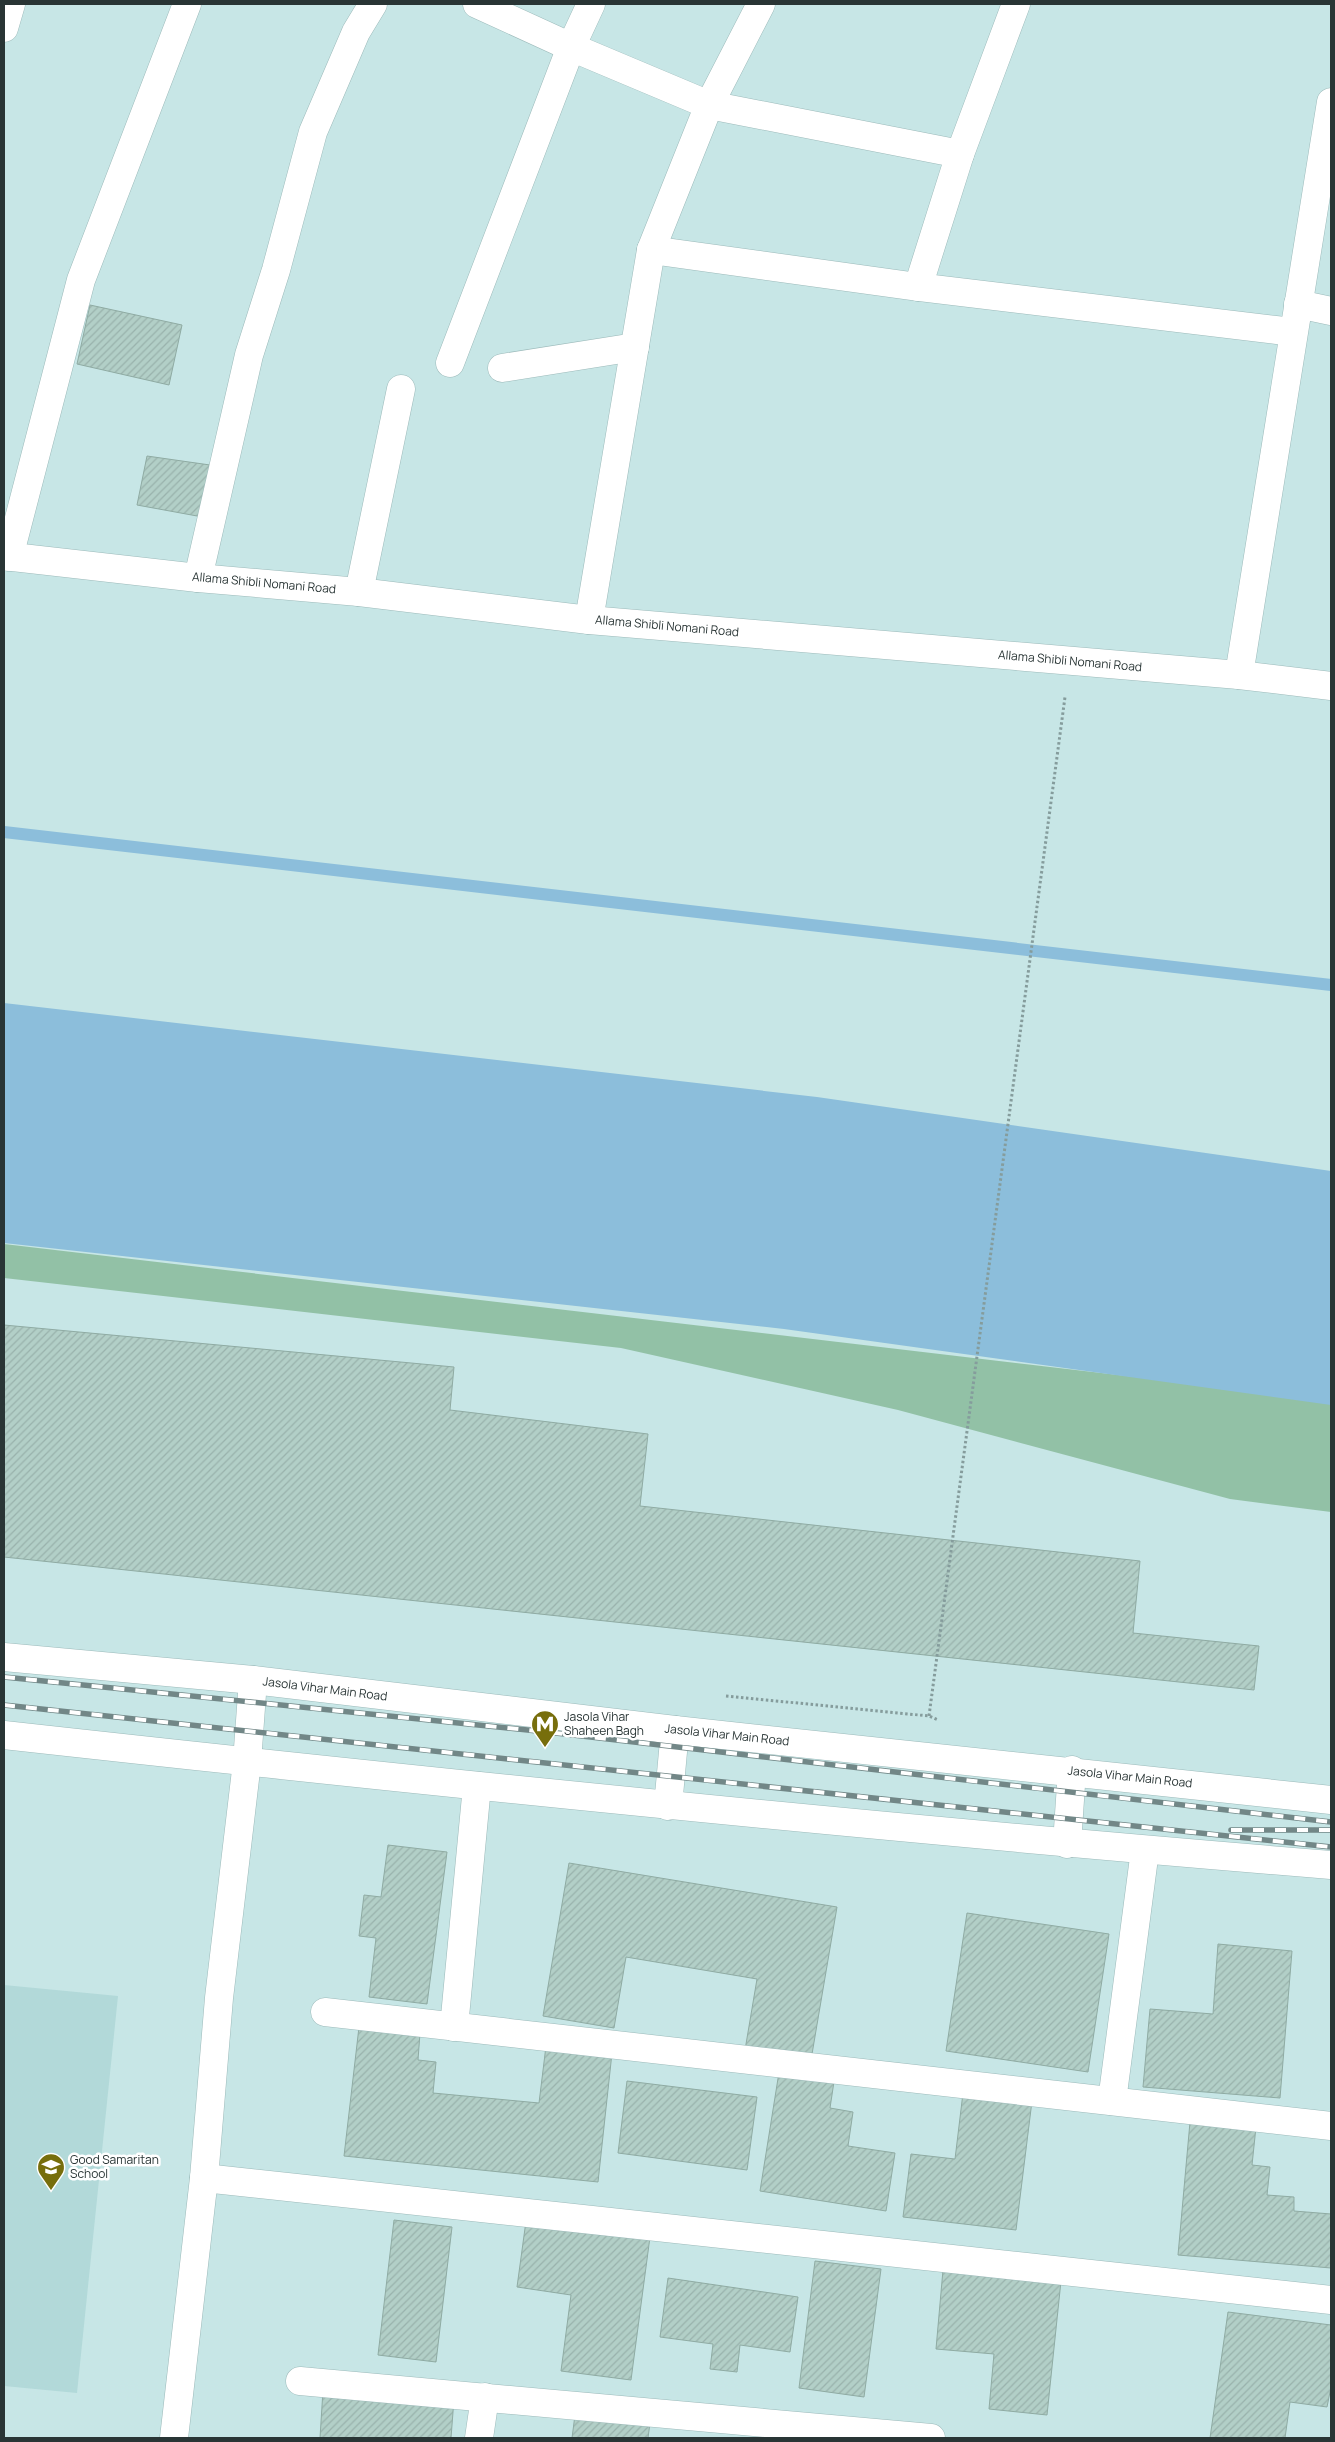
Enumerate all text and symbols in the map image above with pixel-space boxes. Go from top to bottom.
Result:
street label: Allama Shibli Nomani Road [191,568,337,597]
street label: Allama Shibli Nomani Road [594,611,740,640]
street label: Allama Shibli Nomani Road [997,646,1143,675]
street label: Jasola Vihar Main Road [262,1672,388,1705]
place label: Jasola Vihar Shaheen Bagh [564,1708,644,1739]
metro station icon: Jasola Vihar Shaheen Bagh [530,1709,560,1748]
street label: Jasola Vihar Main Road [664,1719,790,1750]
street label: Jasola Vihar Main Road [1067,1761,1193,1792]
place label: Good Samaritan School [70,2151,159,2182]
school or university icon: Good Samaritan School [36,2152,66,2191]

